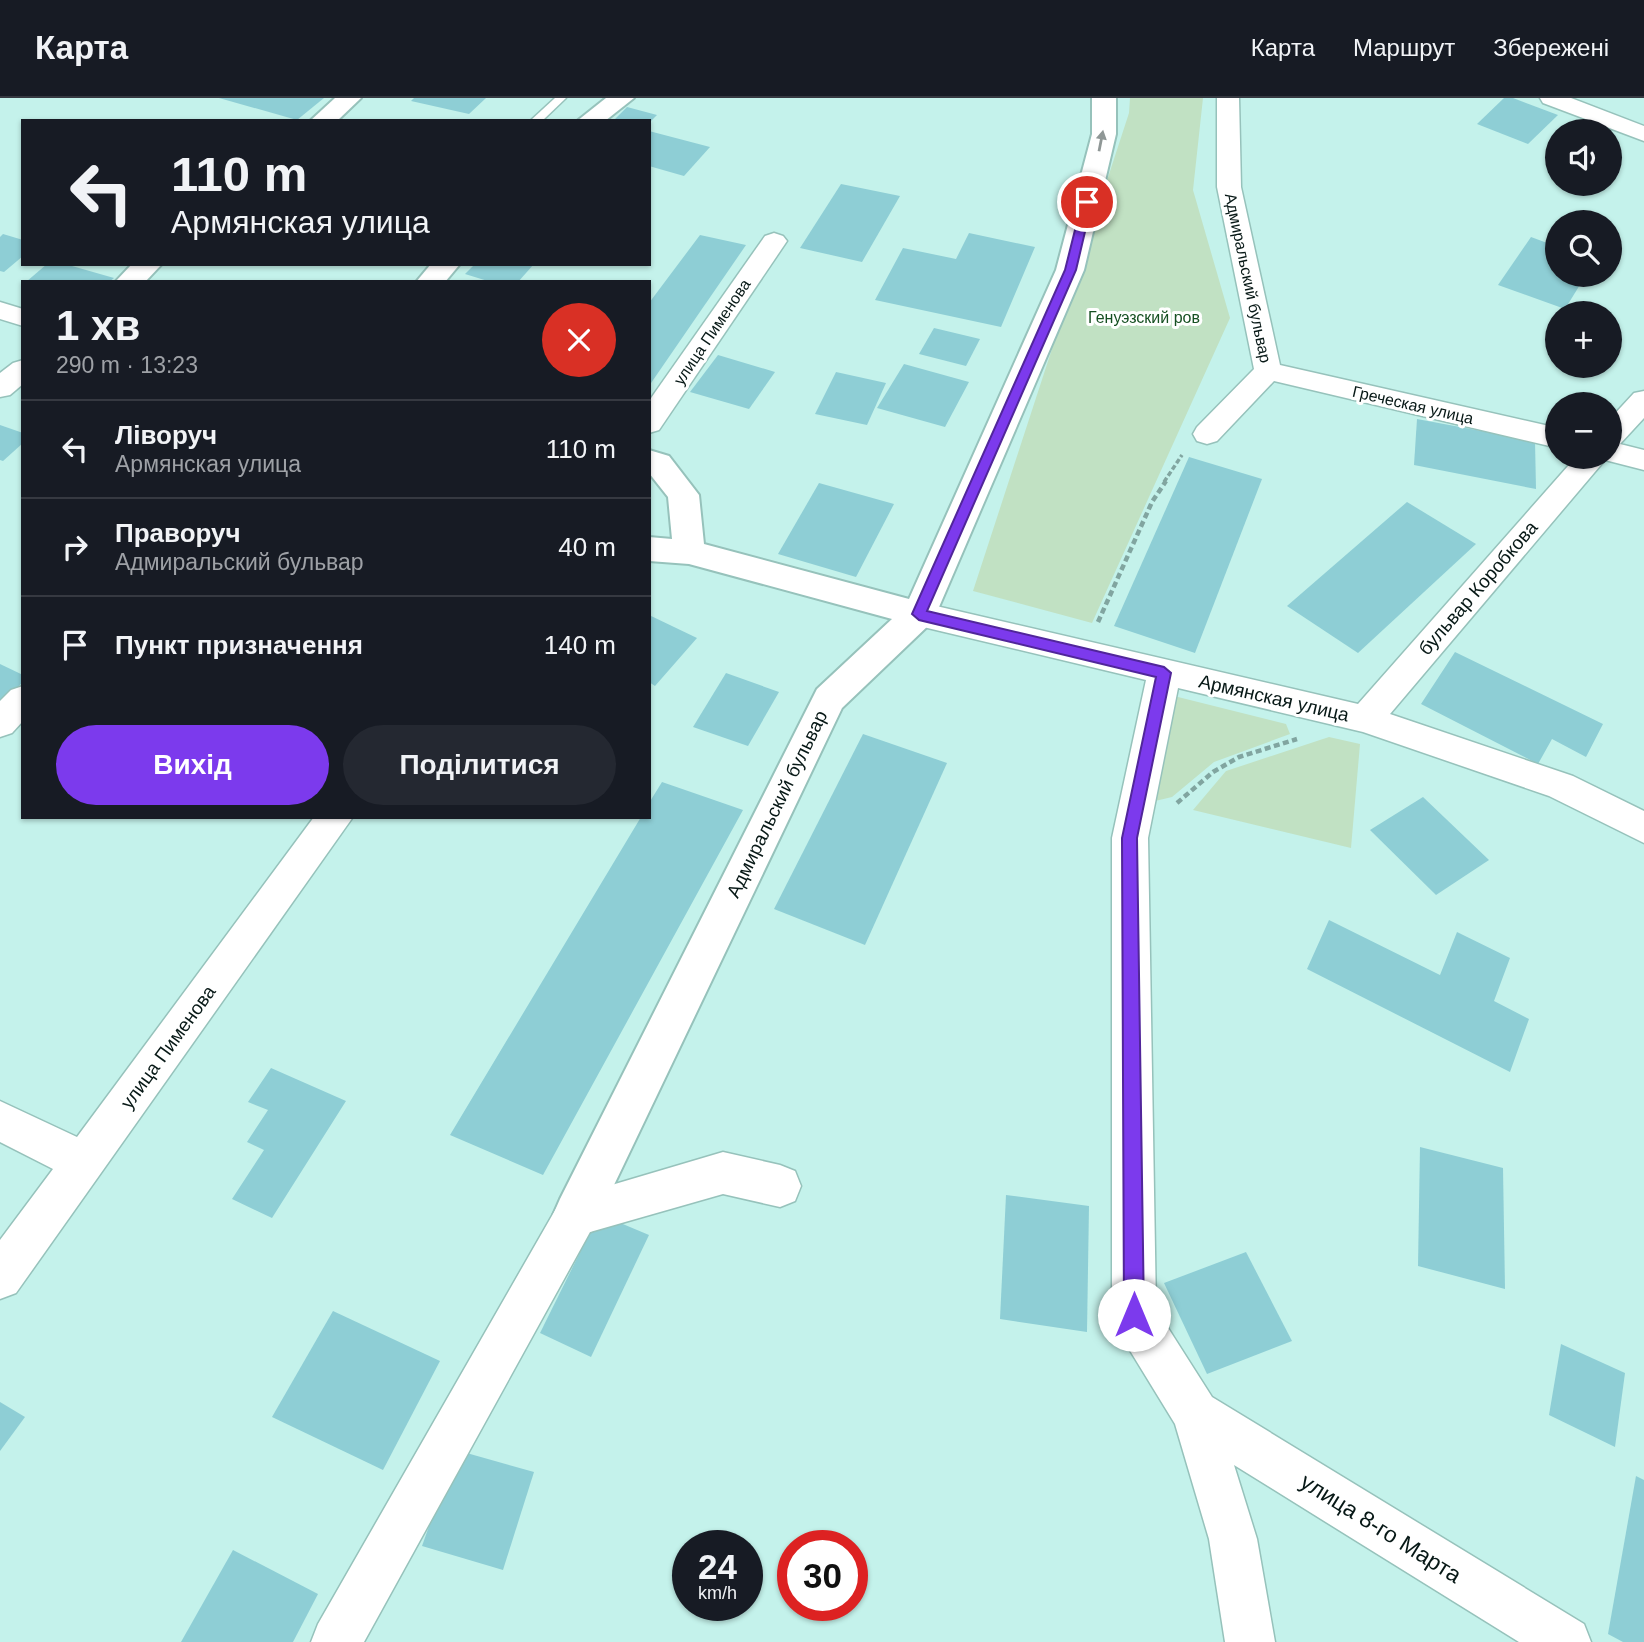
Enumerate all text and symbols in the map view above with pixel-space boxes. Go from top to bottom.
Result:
text: Карта [35,29,128,66]
text: Карта [1251,34,1315,61]
text: Маршрут [1353,34,1455,61]
text: Збережені [1493,34,1609,61]
map controls [1545,119,1622,469]
button: sound [1545,119,1622,196]
one-way arrow [1096,130,1107,152]
icon: left [56,147,147,238]
text: 110 m [171,147,307,201]
pin [1057,172,1117,232]
icon: arrive [1068,183,1106,221]
street label: Адмиральский бульвар [1222,192,1274,364]
text: Армянская улица [171,204,430,240]
button: search [1545,210,1622,287]
street label: улица Пименова [670,276,754,388]
button: + [1545,301,1622,378]
text: 1 хв [56,302,140,349]
button: close [542,303,616,377]
park label: Генуэзский ров [1088,309,1200,326]
text: 290 m · 13:23 [56,352,198,378]
street label: Греческая улица [1351,383,1475,427]
button: − [1545,392,1622,469]
text: Ліворуч [115,420,217,450]
icon: left [56,430,94,468]
text: 110 m [546,434,616,464]
text: Армянская улица [115,451,301,477]
street label: бульвар Коробкова [1414,517,1542,659]
text: Праворуч [115,518,241,548]
icon: right [56,528,94,566]
text: 40 m [558,532,616,562]
text: Адмиральский бульвар [115,549,364,575]
icon: arrive [56,626,94,664]
text: Пункт призначення [115,630,363,660]
text: 140 m [544,630,616,660]
street label: Армянская улица [1197,670,1352,726]
street label: Адмиральский бульвар [723,707,831,901]
button: Вихід [56,725,329,805]
button: Поділитися [343,725,616,805]
street label: улица Пименова [116,981,220,1113]
position arrow [1097,1278,1171,1352]
street label: улица 8-го Марта [1296,1468,1466,1588]
speed limit sign: 30 [777,1530,868,1621]
text: 24 [698,1547,737,1586]
text: km/h [698,1583,737,1603]

